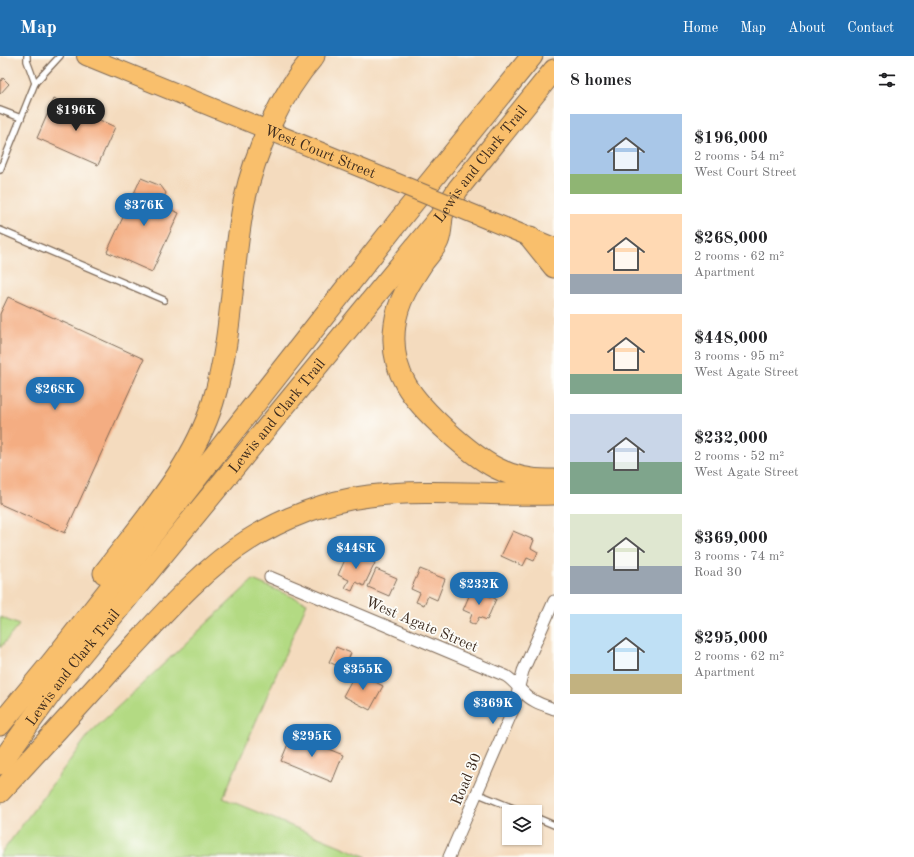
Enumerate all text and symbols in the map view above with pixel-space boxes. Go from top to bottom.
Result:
text: Map [20,19,57,38]
text: Home [683,21,718,35]
text: Map [740,21,766,35]
text: About [788,21,825,35]
text: Contact [847,21,894,35]
icon: filters [876,69,898,91]
text: 8 homes [570,72,632,89]
pin: $196K [48,98,104,132]
street label: Lewis and Clark Trail [432,103,531,226]
text: $196K [56,104,96,117]
street label: West Court Street [262,124,377,182]
icon: home [602,130,650,178]
text: $196,000 [694,130,768,147]
text: 2 rooms · 54 m² [694,150,784,163]
text: West Court Street [694,166,797,179]
pin: $376K [116,193,172,227]
text: $376K [124,199,164,212]
icon: home [602,230,650,278]
text: $268,000 [694,230,768,247]
text: 2 rooms · 62 m² [694,250,784,263]
text: Apartment [694,266,755,279]
icon: home [602,330,650,378]
text: $448,000 [694,330,768,347]
text: 3 rooms · 95 m² [694,350,784,363]
street label: Lewis and Clark Trail [227,357,329,477]
text: West Agate Street [694,366,798,379]
pin: $268K [27,377,83,411]
text: $268K [35,383,75,396]
icon: home [602,430,650,478]
text: $232,000 [694,430,768,447]
text: 2 rooms · 52 m² [694,450,784,463]
text: West Agate Street [694,466,798,479]
icon: home [602,530,650,578]
text: $369,000 [694,530,768,547]
pin: $448K [328,536,384,570]
text: $448K [336,542,376,555]
text: 3 rooms · 74 m² [694,550,784,563]
text: Road 30 [694,566,742,579]
pin: $232K [451,572,507,606]
text: $232K [459,578,499,591]
street label: West Agate Street [363,595,480,656]
street label: Lewis and Clark Trail [24,607,124,729]
icon: home [602,630,650,678]
text: $295,000 [694,630,768,647]
text: 2 rooms · 62 m² [694,650,784,663]
pin: $355K [335,657,391,691]
text: $355K [343,663,383,676]
text: Apartment [694,666,755,679]
pin: $369K [465,691,521,725]
text: $369K [473,697,513,710]
pin: $295K [284,724,340,758]
text: $295K [292,730,332,743]
street label: Road 30 [450,751,485,808]
map controls [502,805,542,845]
button: layers [502,805,542,845]

